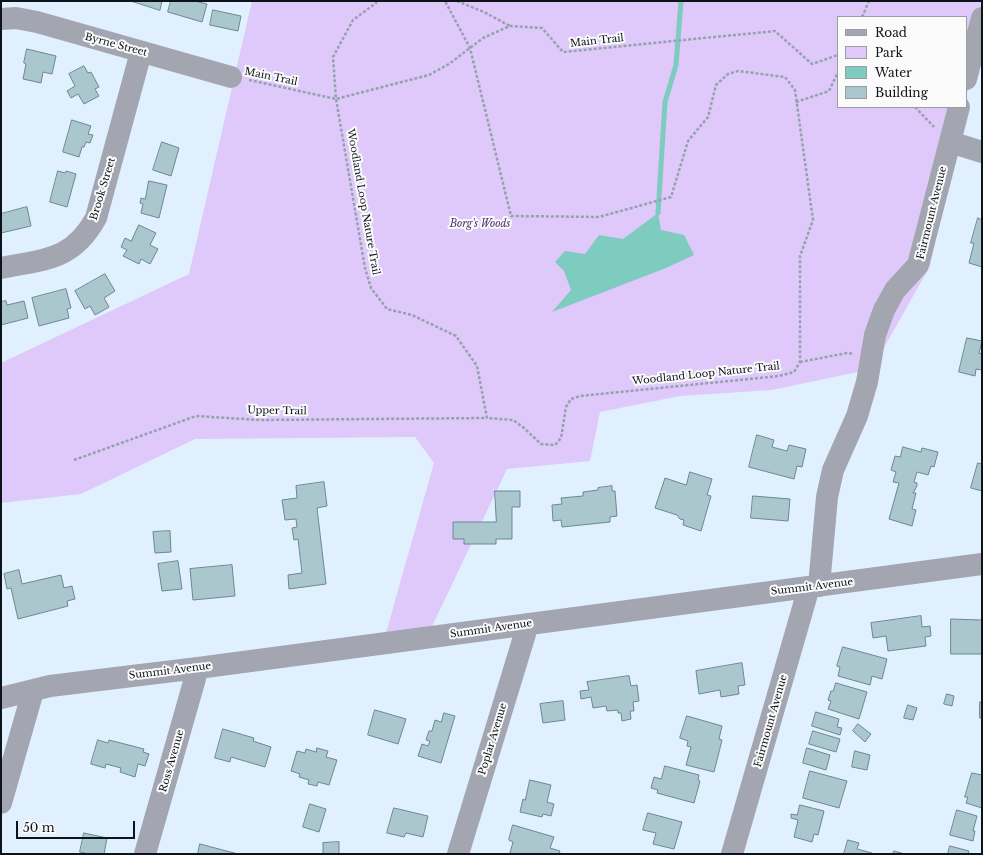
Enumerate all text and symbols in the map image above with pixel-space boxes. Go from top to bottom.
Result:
legend [837,16,967,108]
text: Road [875,25,907,40]
street label: Byrne Street [83,31,149,59]
street label: Main Trail [570,32,624,50]
text: Park [875,45,903,60]
text: Water [875,65,912,80]
street label: Main Trail [243,66,299,88]
text: Building [875,85,928,100]
street label: Woodland Loop Nature Trail [344,128,382,276]
street label: Brook Street [88,156,118,222]
street label: Fairmount Avenue [915,165,949,261]
park label: Borg's Woods [450,218,510,230]
street label: Woodland Loop Nature Trail [632,360,780,388]
street label: Upper Trail [247,404,307,418]
street label: Summit Avenue [770,576,854,598]
street label: Summit Avenue [449,617,533,641]
street label: Summit Avenue [128,660,212,682]
street label: Fairmount Avenue [752,673,790,769]
street label: Poplar Avenue [476,702,510,776]
street label: Ross Avenue [157,728,187,794]
scale bar [18,813,137,839]
text: 50 m [23,820,55,835]

